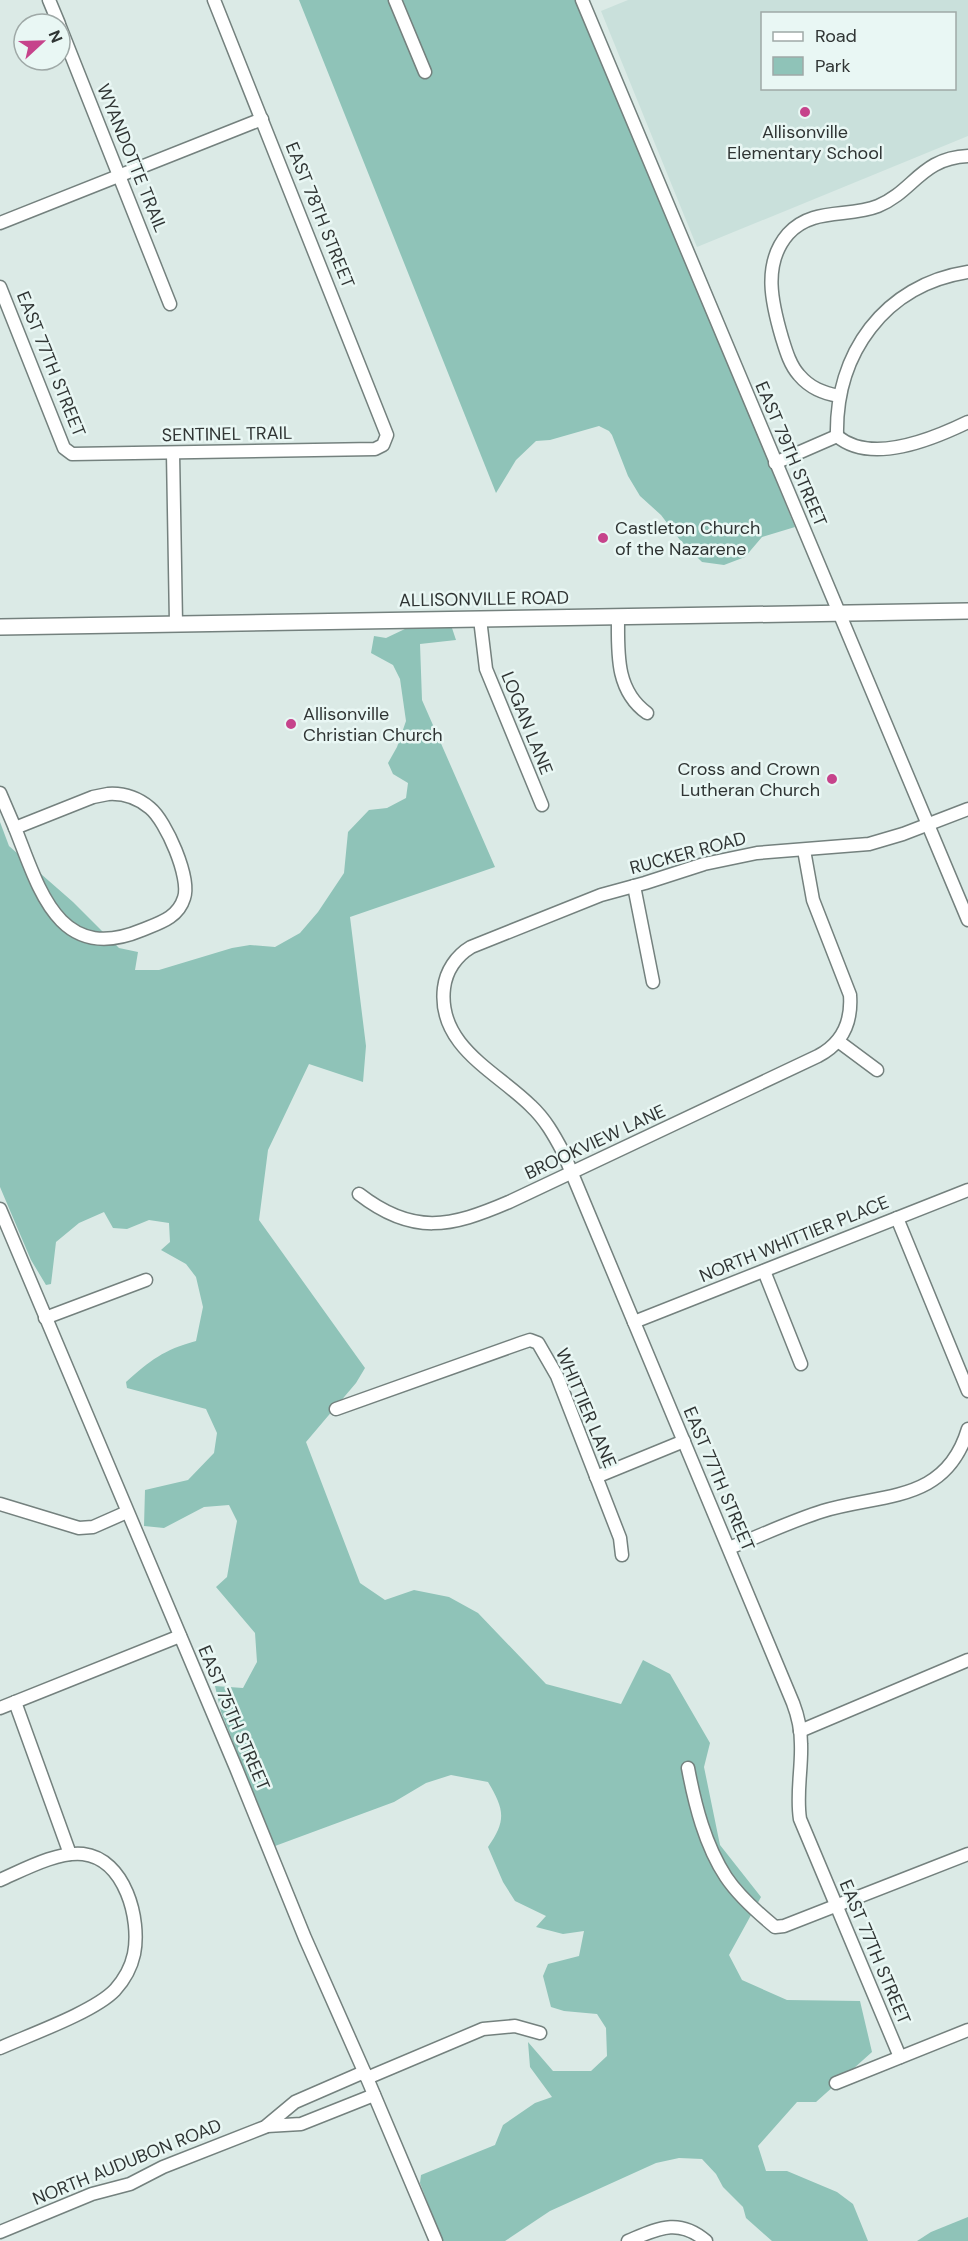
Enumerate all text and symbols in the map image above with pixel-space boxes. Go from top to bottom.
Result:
north arrow [12,12,72,72]
legend [761,12,956,90]
text: Road [815,24,857,48]
text: N [44,27,67,46]
text: Park [815,54,851,78]
street label: WYANDOTTE TRAIL [91,80,173,236]
marker: Allisonville Elementary School [798,105,812,119]
place label: Allisonville Elementary School [727,120,883,165]
street label: EAST 78TH STREET [280,139,360,291]
street label: EAST 77TH STREET [11,288,91,440]
street label: EAST 79TH STREET [750,378,832,530]
street label: SENTINEL TRAIL [161,421,293,447]
place label: Castleton Church of the Nazarene [615,516,760,561]
marker: Castleton Church of the Nazarene [596,531,610,545]
street label: ALLISONVILLE ROAD [399,586,569,612]
street label: LOGAN LANE [495,668,559,778]
place label: Allisonville Christian Church [303,702,443,747]
marker: Allisonville Christian Church [284,717,298,731]
place label: Cross and Crown Lutheran Church [677,757,820,802]
marker: Cross and Crown Lutheran Church [825,772,839,786]
street label: RUCKER ROAD [627,826,749,880]
street label: BROOKVIEW LANE [521,1099,669,1185]
street label: NORTH WHITTIER PLACE [696,1190,892,1288]
street label: WHITTIER LANE [550,1344,622,1472]
street label: EAST 77TH STREET [678,1403,760,1555]
street label: EAST 75TH STREET [193,1642,275,1794]
street label: EAST 77TH STREET [834,1876,916,2028]
street label: NORTH AUDUBON ROAD [29,2113,225,2211]

